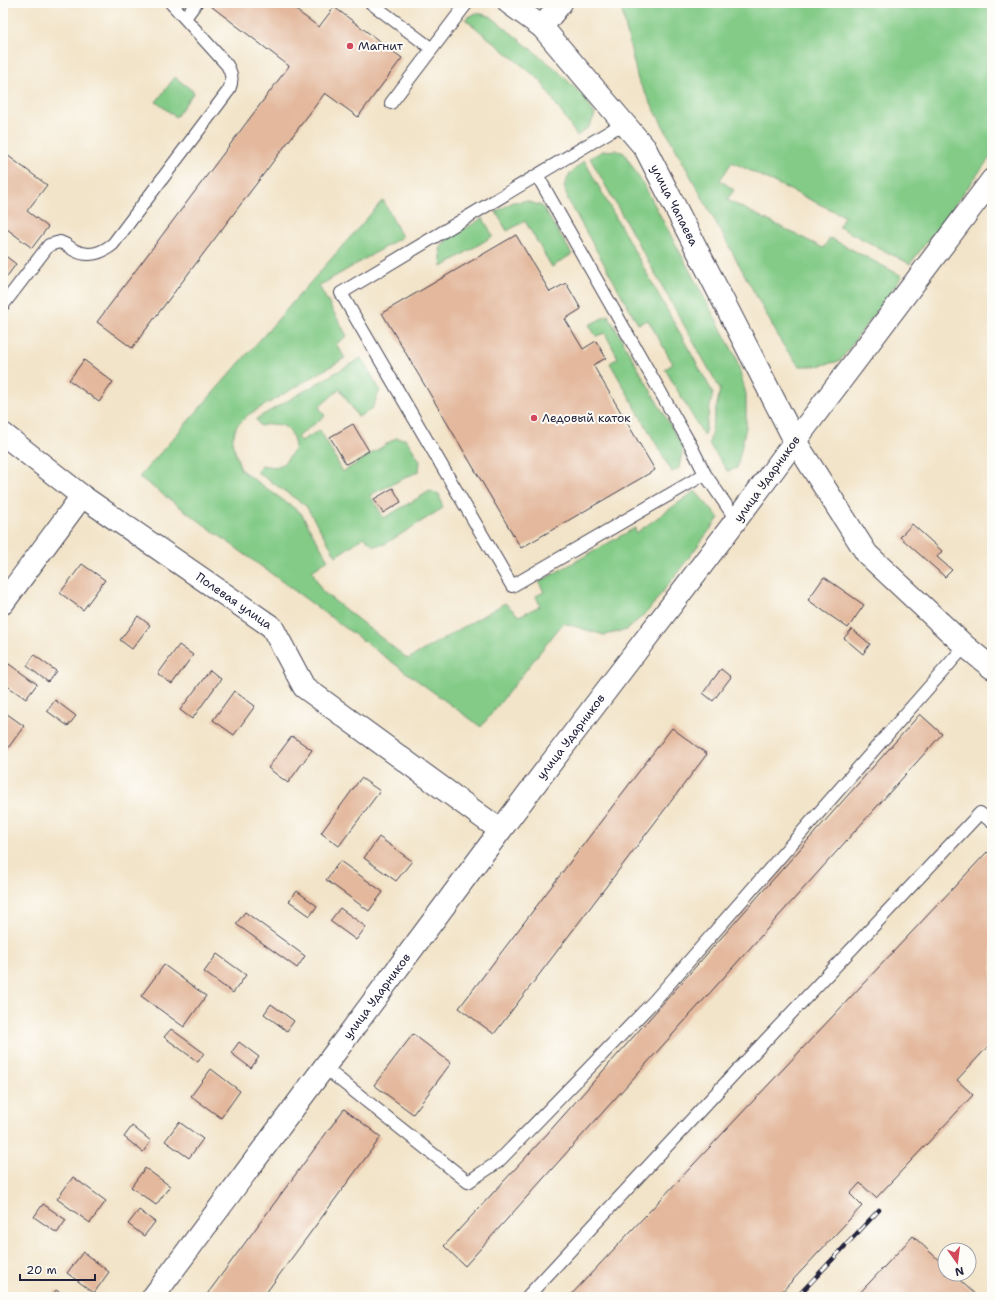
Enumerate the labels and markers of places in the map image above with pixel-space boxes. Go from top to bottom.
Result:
place label: Магнит [358,38,404,54]
marker: Магнит [345,41,355,51]
place label: Ледовый каток [542,410,631,426]
marker: Ледовый каток [529,413,539,423]

